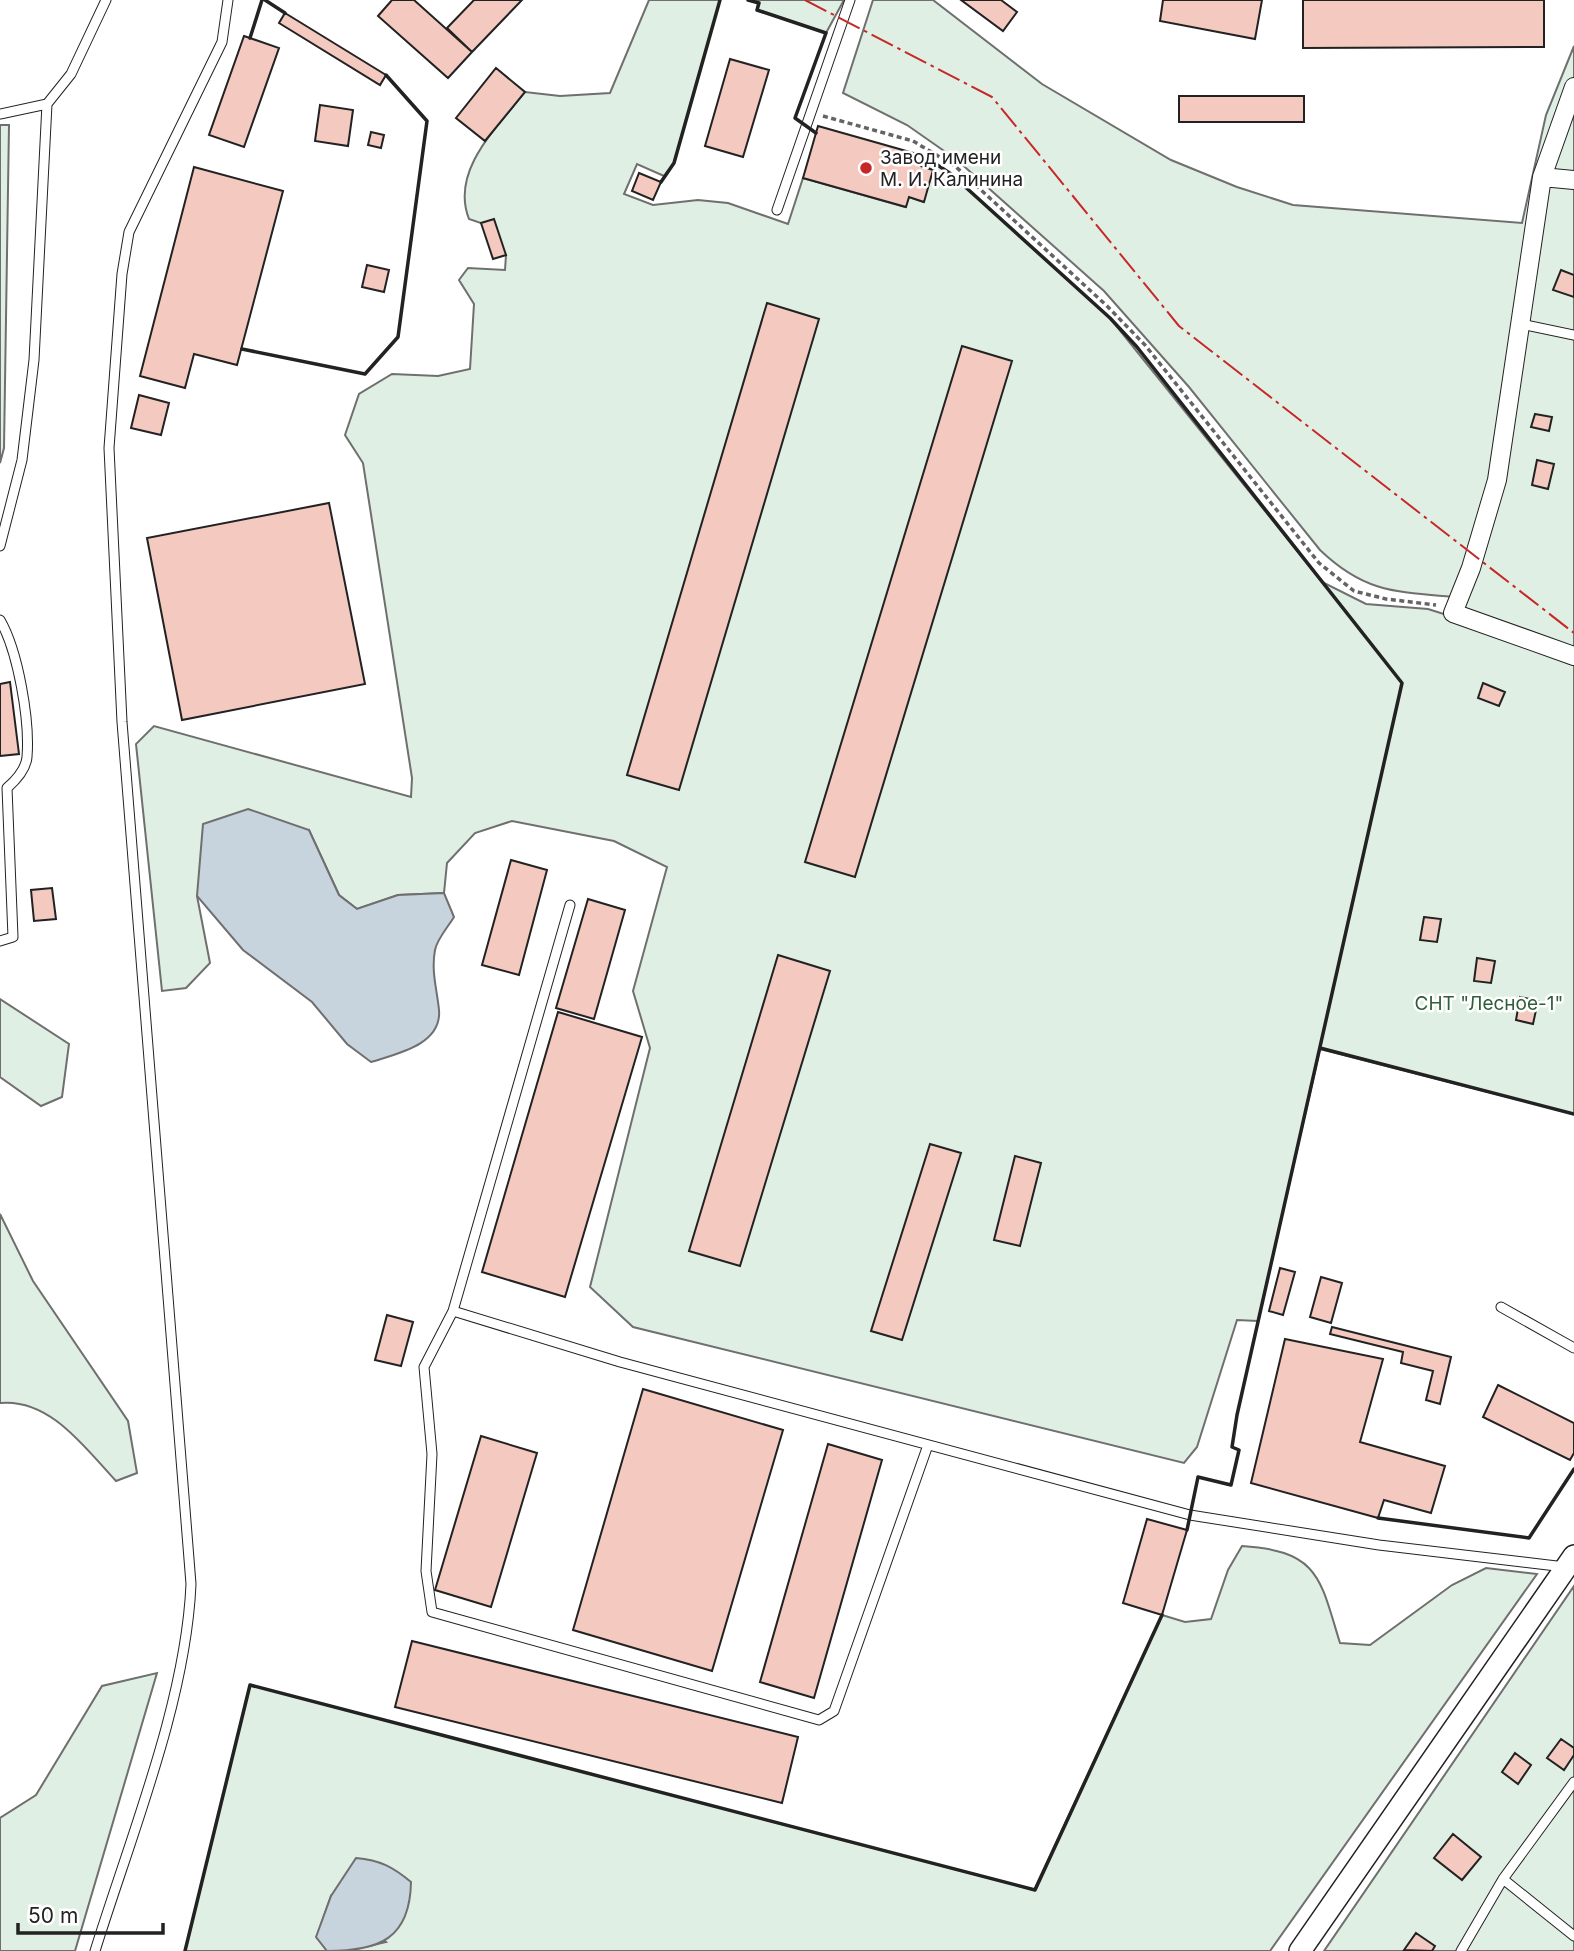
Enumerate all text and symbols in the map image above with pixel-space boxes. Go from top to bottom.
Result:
place label: Завод имени М. И. Калинина [880,146,1023,191]
marker: Завод имени М. И. Калинина [858,160,874,176]
park label: СНТ "Лесное-1" [1415,992,1563,1015]
scale bar [18,1892,163,1936]
text: 50 m [28,1903,78,1928]

